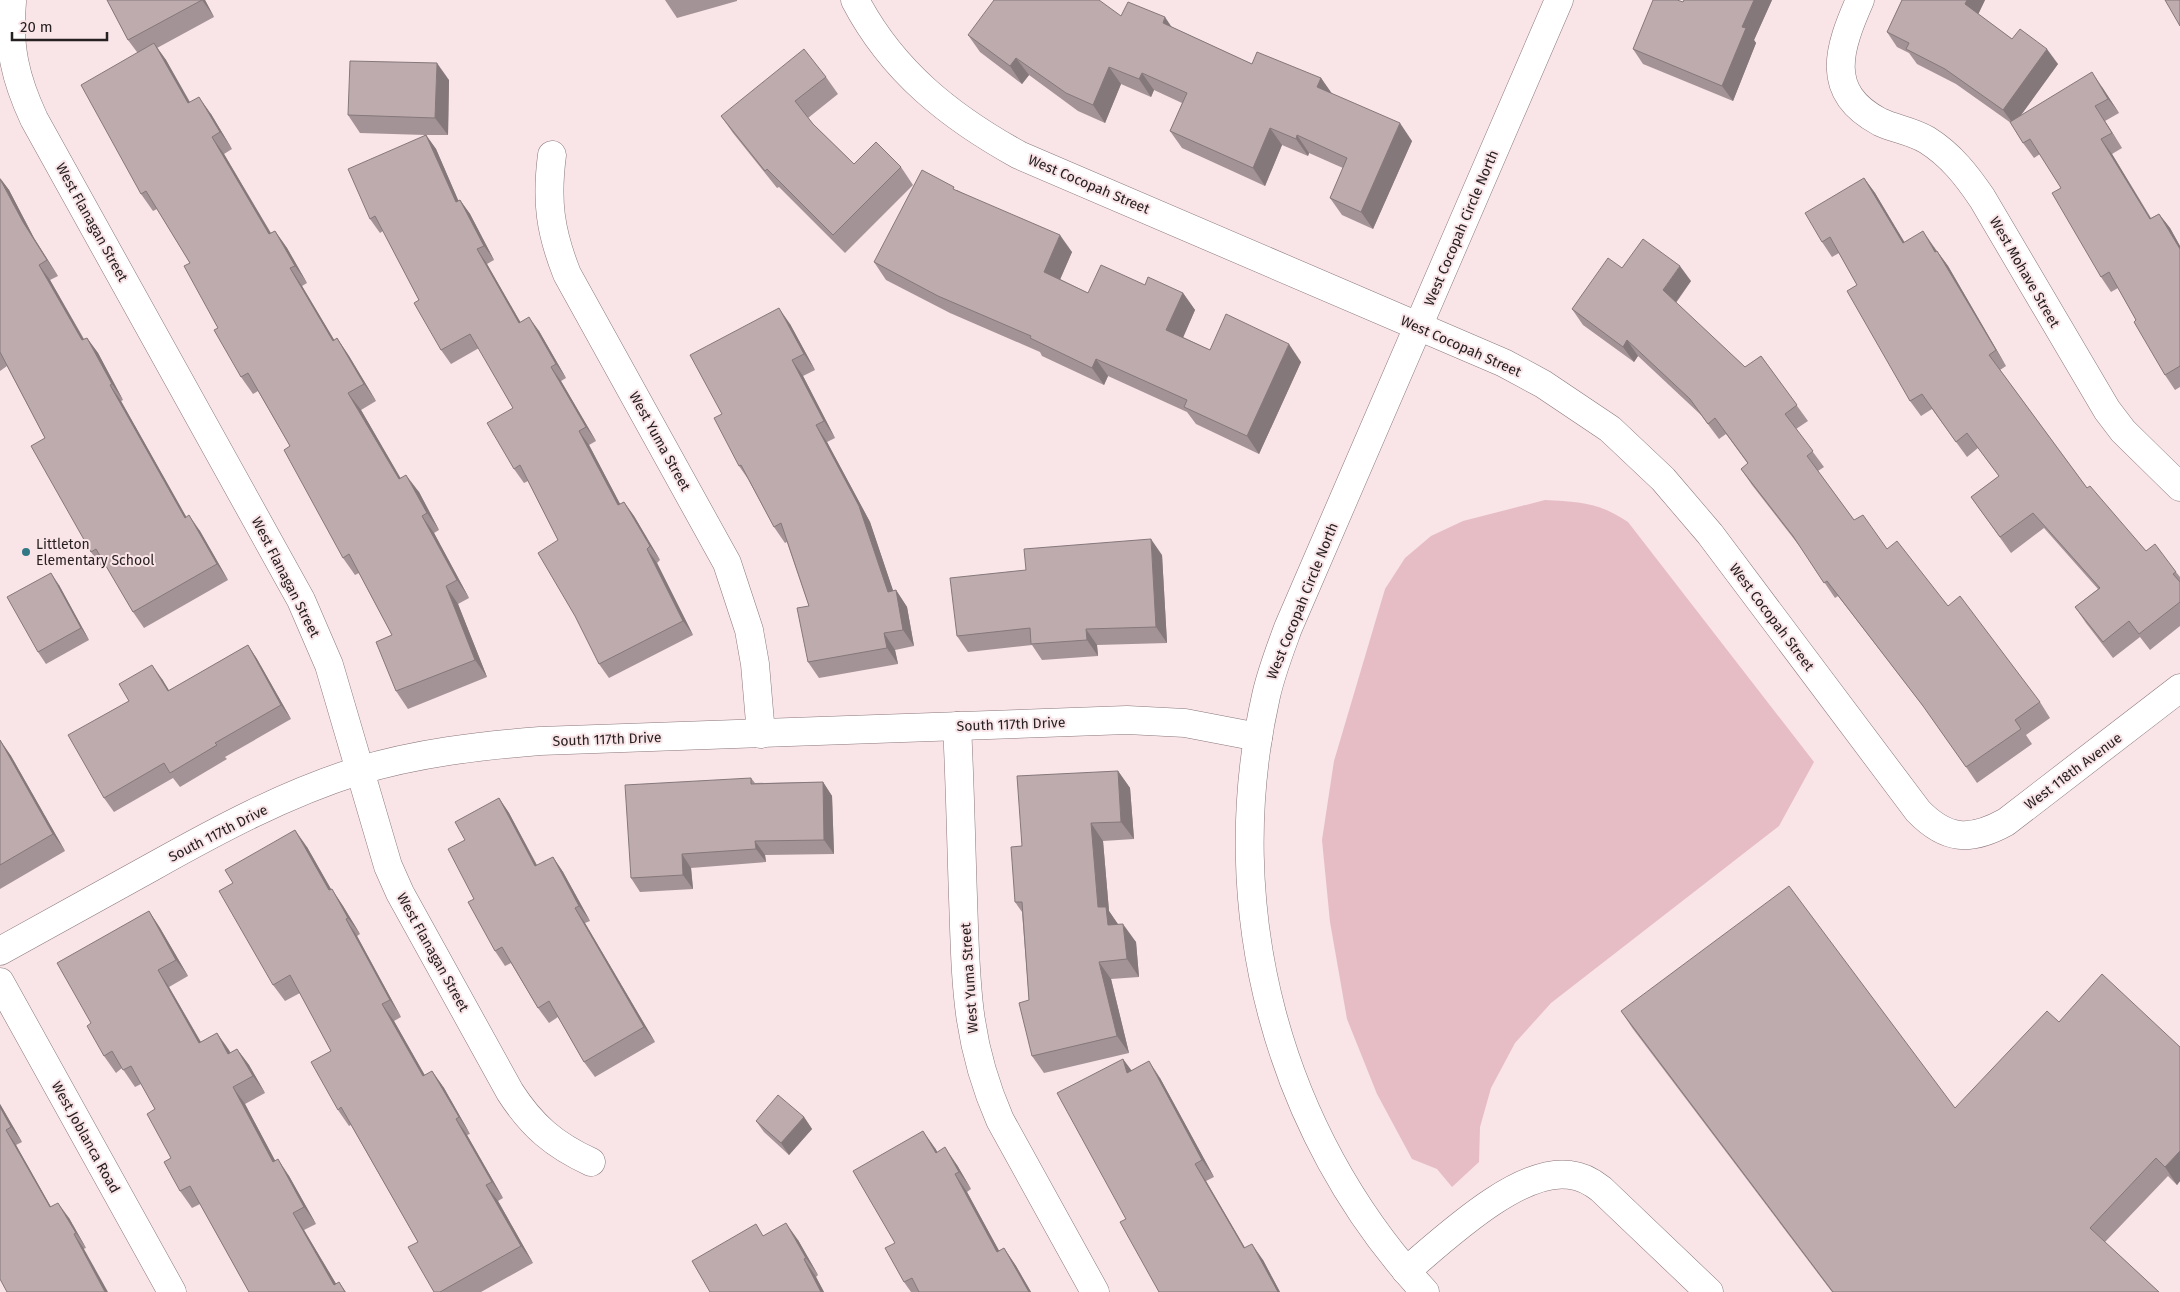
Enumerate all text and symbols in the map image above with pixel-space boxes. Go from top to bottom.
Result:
scale bar [12,10,108,42]
text: 20 m [20,18,53,36]
street label: West Cocopah Circle North [1421,148,1502,309]
street label: West Cocopah Street [1025,151,1153,218]
street label: West Flanagan Street [52,160,132,285]
street label: West Mohave Street [1986,214,2064,332]
street label: West Cocopah Street [1398,312,1525,381]
street label: West Yuma Street [625,389,694,495]
street label: West Flanagan Street [248,514,324,641]
street label: West Cocopah Circle North [1263,520,1342,682]
place label: Littleton Elementary School [36,536,154,569]
marker: Littleton Elementary School [20,546,32,558]
street label: West Cocopah Street [1726,560,1818,675]
street label: South 117th Drive [956,714,1066,735]
street label: South 117th Drive [552,729,662,750]
street label: West 118th Avenue [2021,729,2125,814]
street label: South 117th Drive [166,801,271,866]
street label: West Flanagan Street [393,890,473,1015]
street label: West Yuma Street [957,921,982,1034]
street label: West Joblanca Road [48,1078,123,1196]

